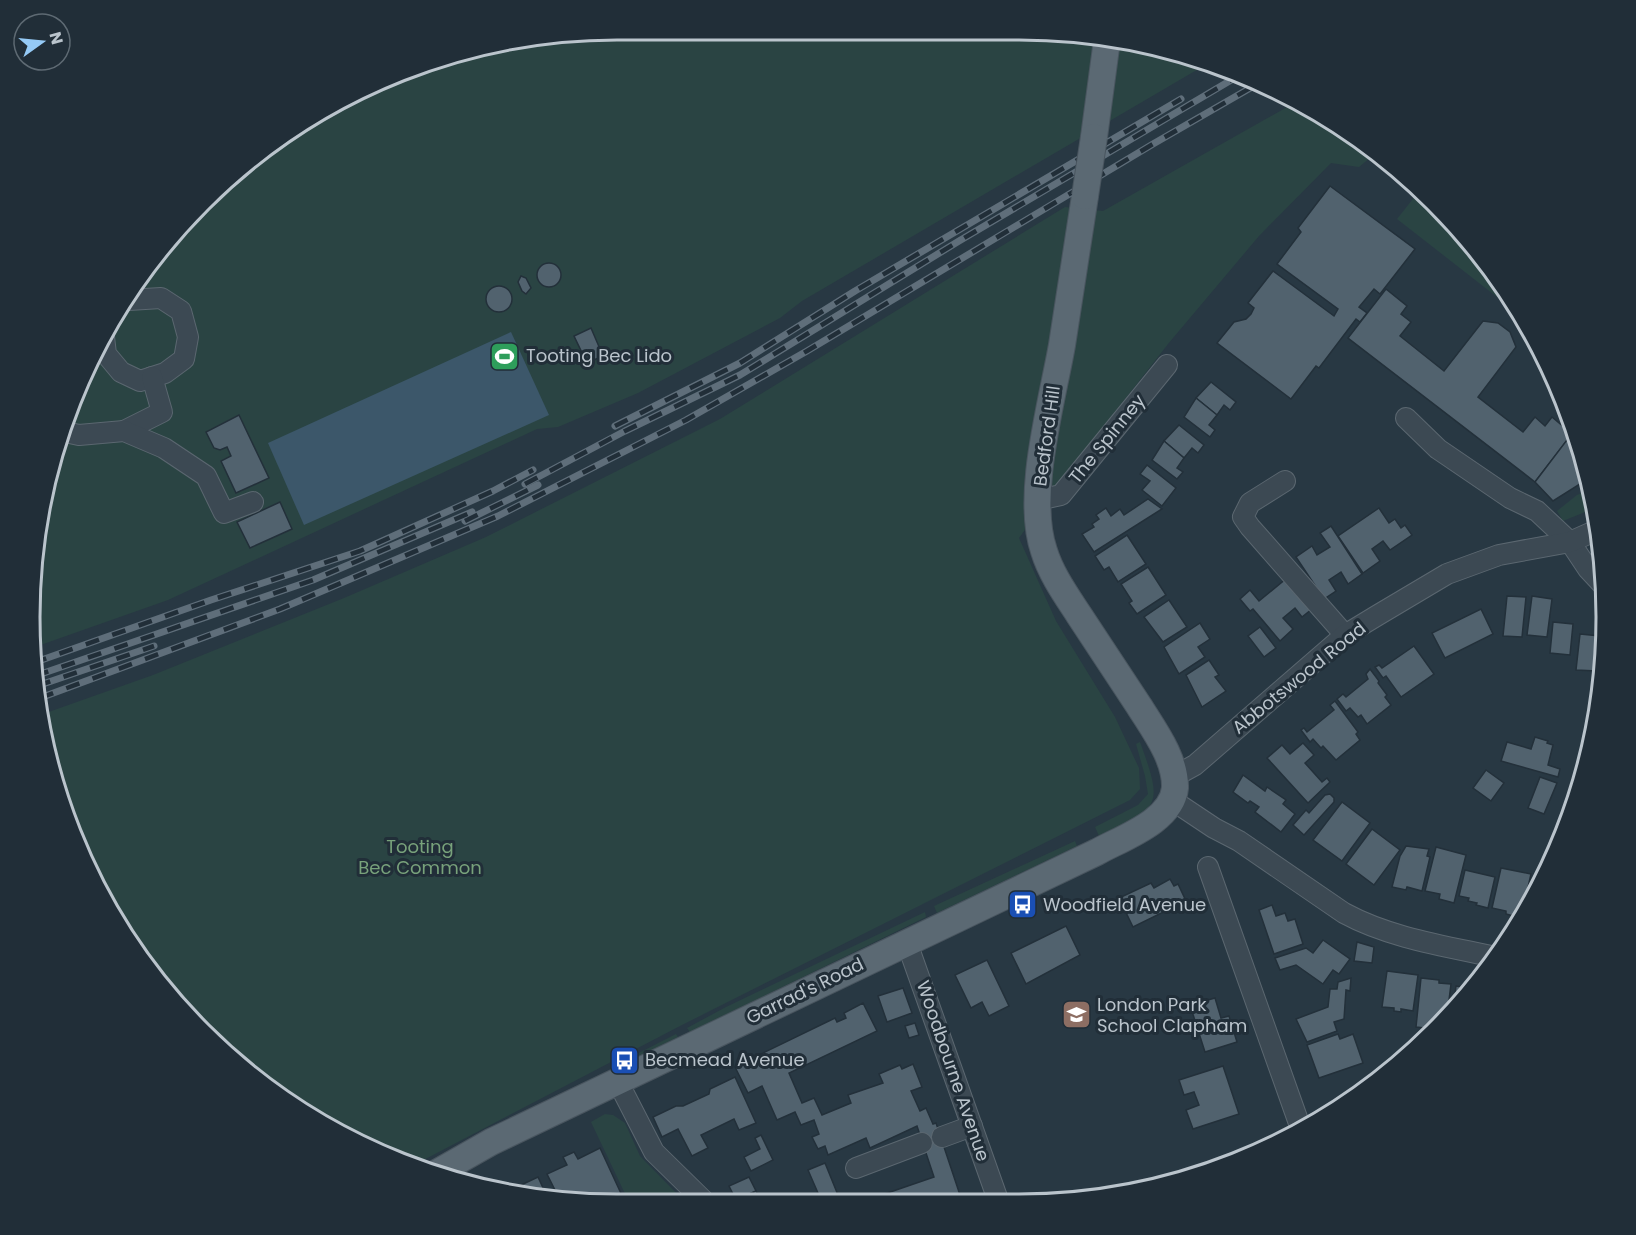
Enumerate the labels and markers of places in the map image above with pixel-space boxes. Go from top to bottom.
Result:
sports icon: Tooting Bec Lido [489,340,521,372]
place label: Tooting Bec Lido [526,343,672,368]
bus stop icon: Woodfield Avenue [1006,889,1038,921]
place label: Woodfield Avenue [1043,892,1206,917]
place label: London Park School Clapham [1097,992,1247,1038]
school or university icon: London Park School Clapham [1060,999,1092,1031]
bus stop icon: Becmead Avenue [608,1044,640,1076]
place label: Becmead Avenue [645,1047,805,1072]

